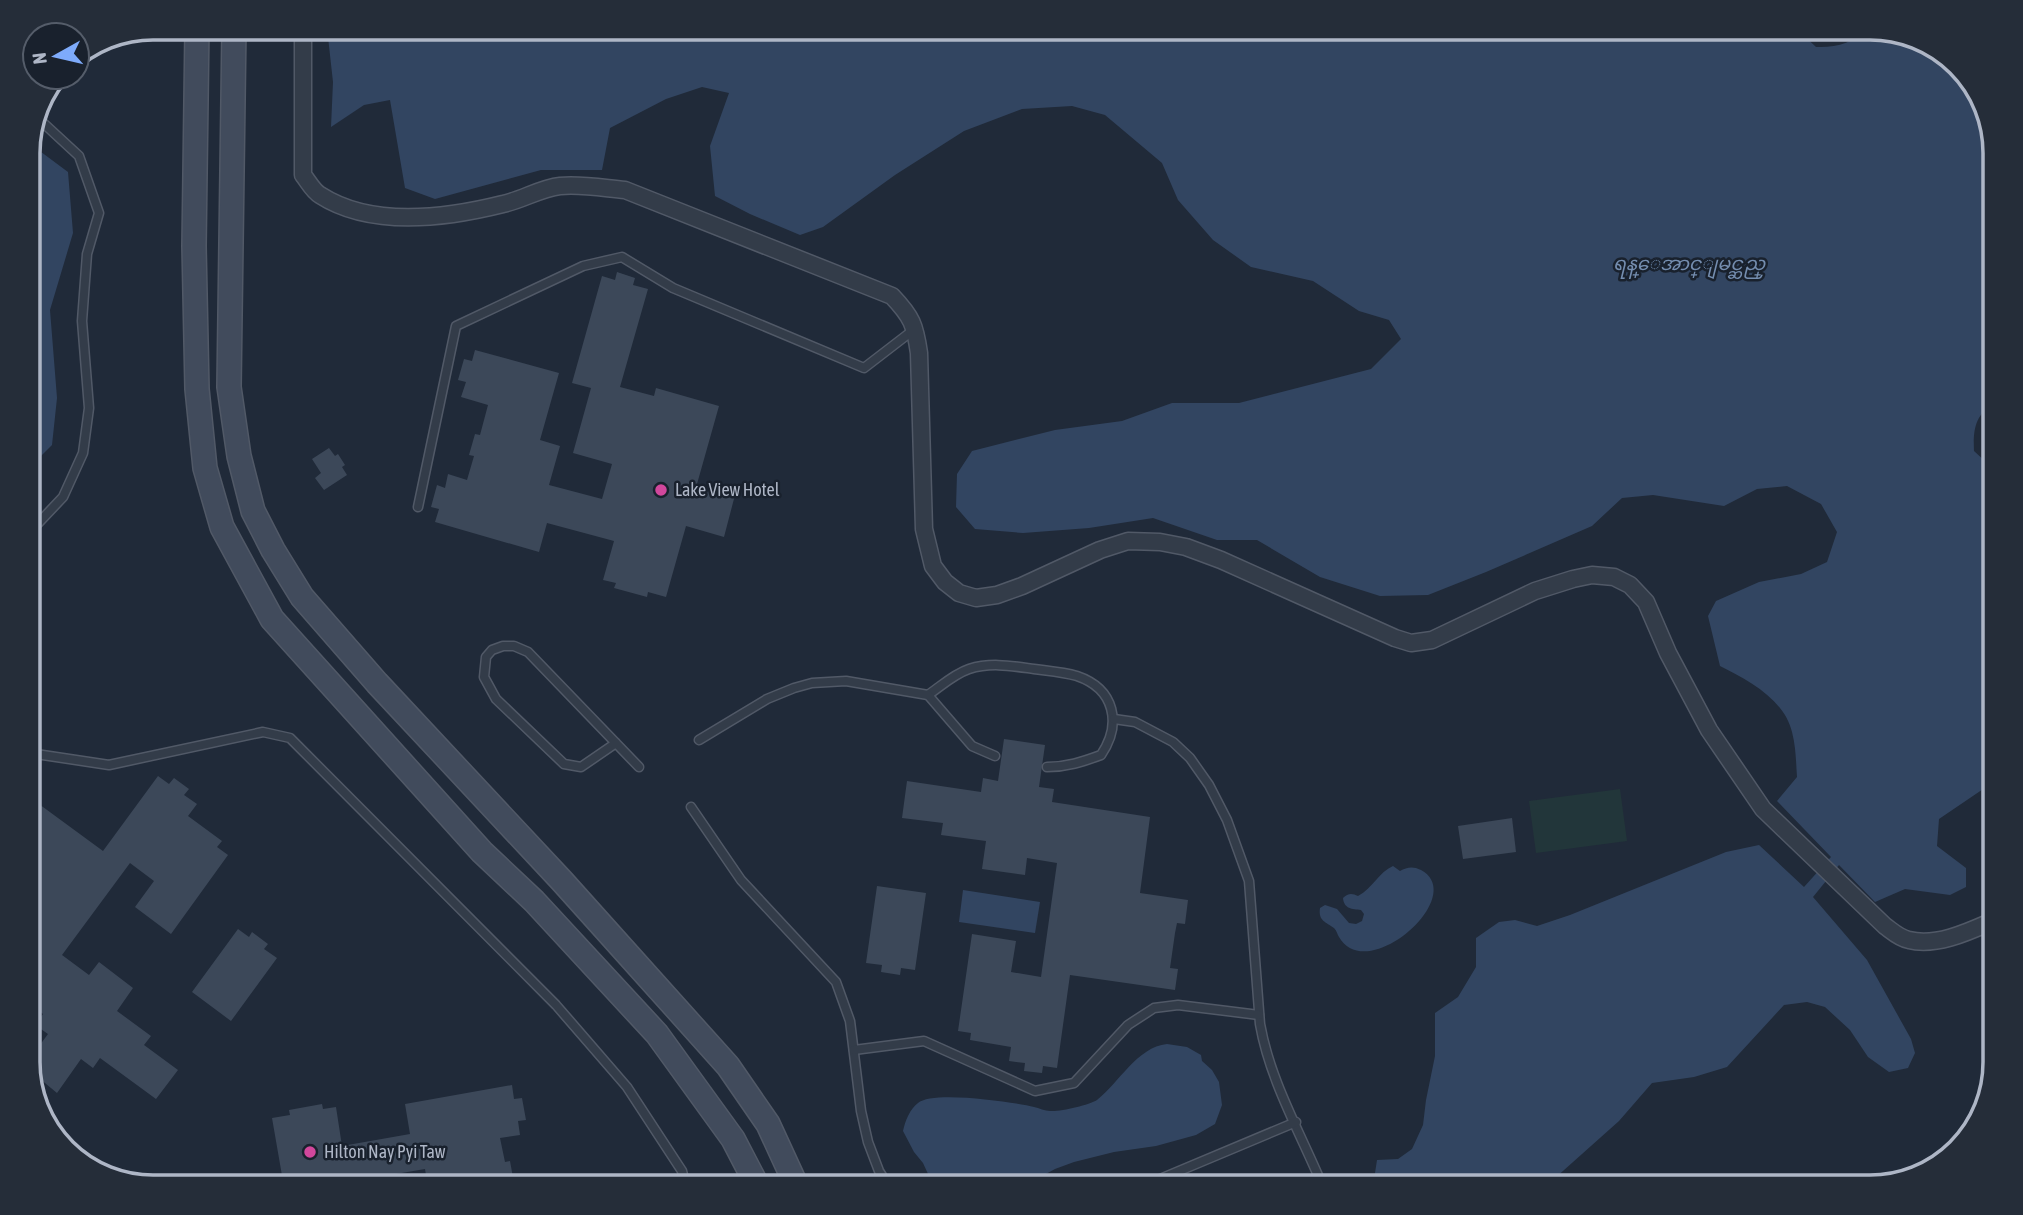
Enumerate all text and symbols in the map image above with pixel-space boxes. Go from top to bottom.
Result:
north arrow [21,21,91,91]
text: N [27,51,51,65]
water label: ရန္ေအာင္ျမင္ဆည္ [1613,252,1766,279]
place label: Lake View Hotel [675,479,780,500]
marker: Lake View Hotel [653,482,669,498]
place label: Hilton Nay Pyi Taw [324,1141,446,1162]
marker: Hilton Nay Pyi Taw [302,1144,318,1160]

